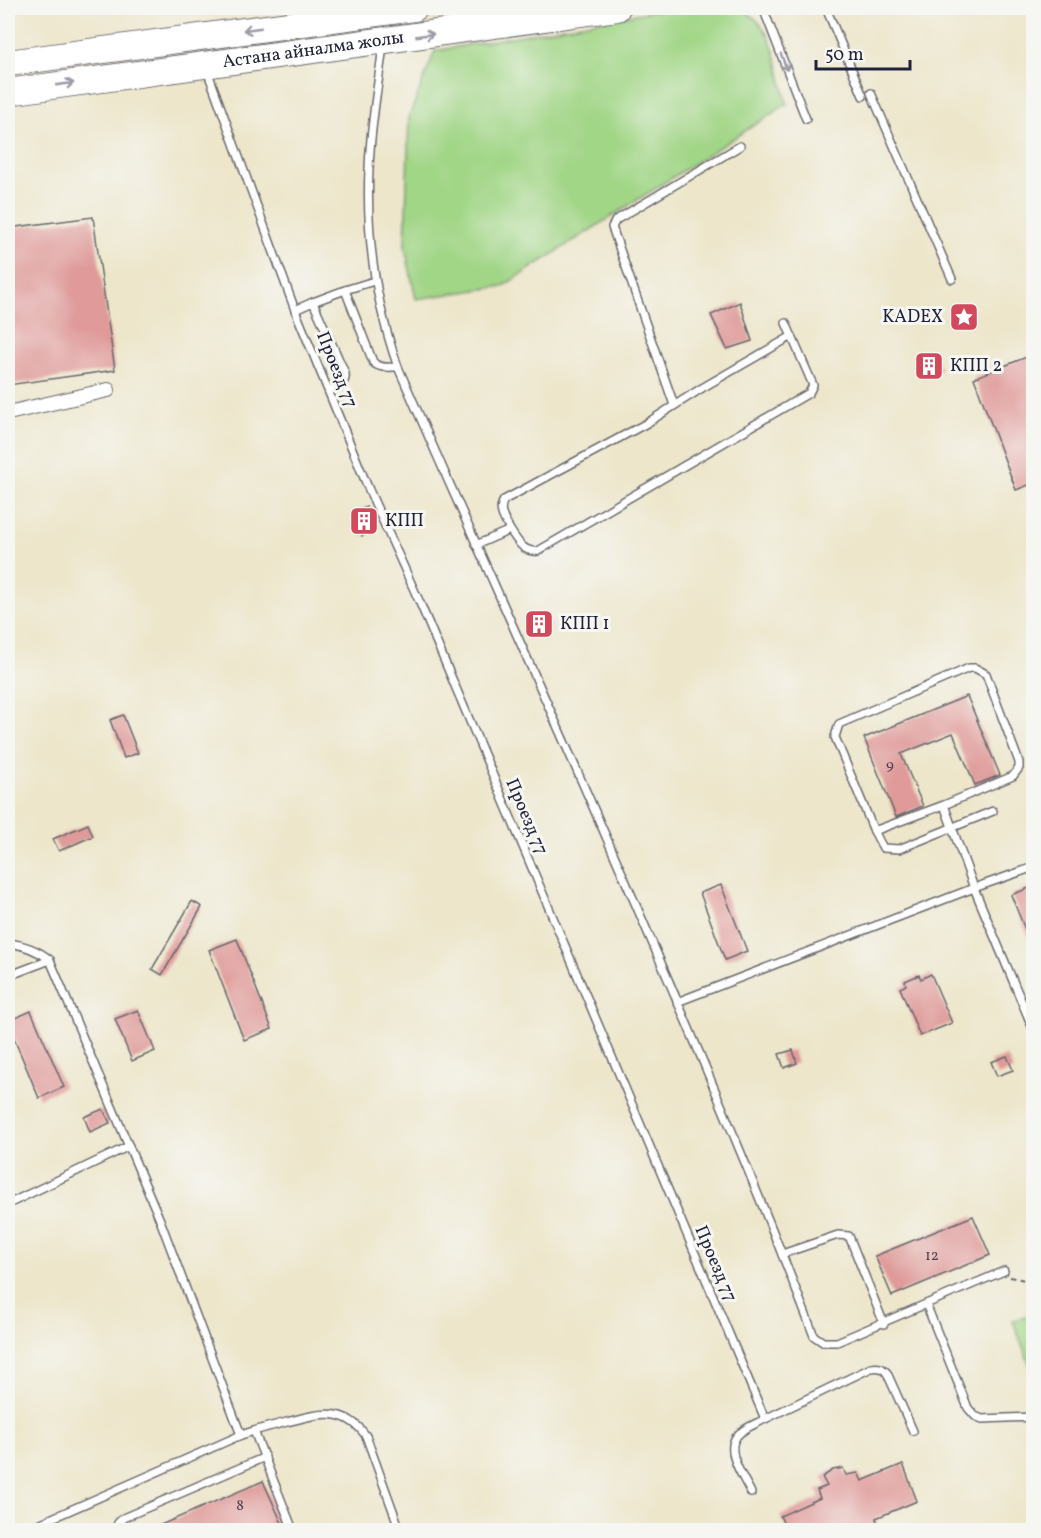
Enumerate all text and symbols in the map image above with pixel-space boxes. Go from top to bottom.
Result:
one-way arrow [243,24,263,35]
street label: Астана айналма жолы [221,25,406,75]
one-way arrow [415,30,435,41]
scale bar [816,33,910,71]
text: 50 m [825,43,864,68]
one-way arrow [779,52,790,71]
one-way arrow [55,79,75,90]
place icon: KADEX [948,301,980,333]
place label: KADEX [882,305,943,330]
street label: Проезд 77 [309,328,363,412]
building icon: КПП 2 [913,350,945,382]
place label: КПП 2 [950,354,1002,379]
building icon: КПП [348,505,380,537]
place label: КПП [385,509,424,534]
building icon: КПП 1 [523,608,555,640]
place label: КПП 1 [560,612,610,637]
house number: 9 [886,755,894,776]
street label: Проезд 77 [499,775,553,859]
street label: Проезд 77 [688,1222,742,1306]
house number: 12 [925,1246,939,1267]
house number: 8 [236,1496,244,1517]

